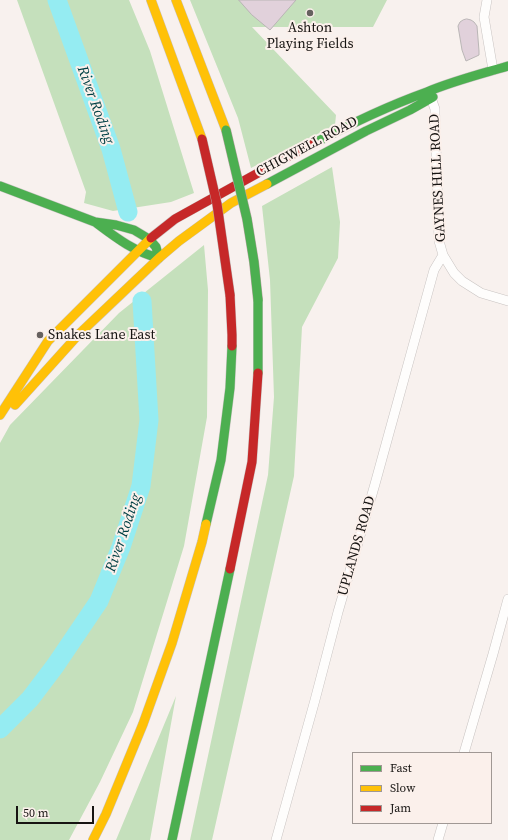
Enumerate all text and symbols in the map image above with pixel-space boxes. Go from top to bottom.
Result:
marker: Ashton Playing Fields [305,8,315,18]
place label: Ashton Playing Fields [267,20,353,52]
water label: River Roding [73,63,117,147]
street label: CHIGWELL ROAD [253,113,361,181]
street label: GAYNES HILL ROAD [426,113,450,243]
place label: Snakes Lane East [48,327,155,343]
marker: Snakes Lane East [35,330,45,340]
water label: River Roding [102,491,146,575]
street label: UPLANDS ROAD [335,494,379,598]
legend [352,752,492,824]
text: Fast [390,760,412,776]
text: Slow [390,780,415,796]
scale bar [18,798,96,824]
text: Jam [390,800,411,816]
text: 50 m [23,805,49,821]

